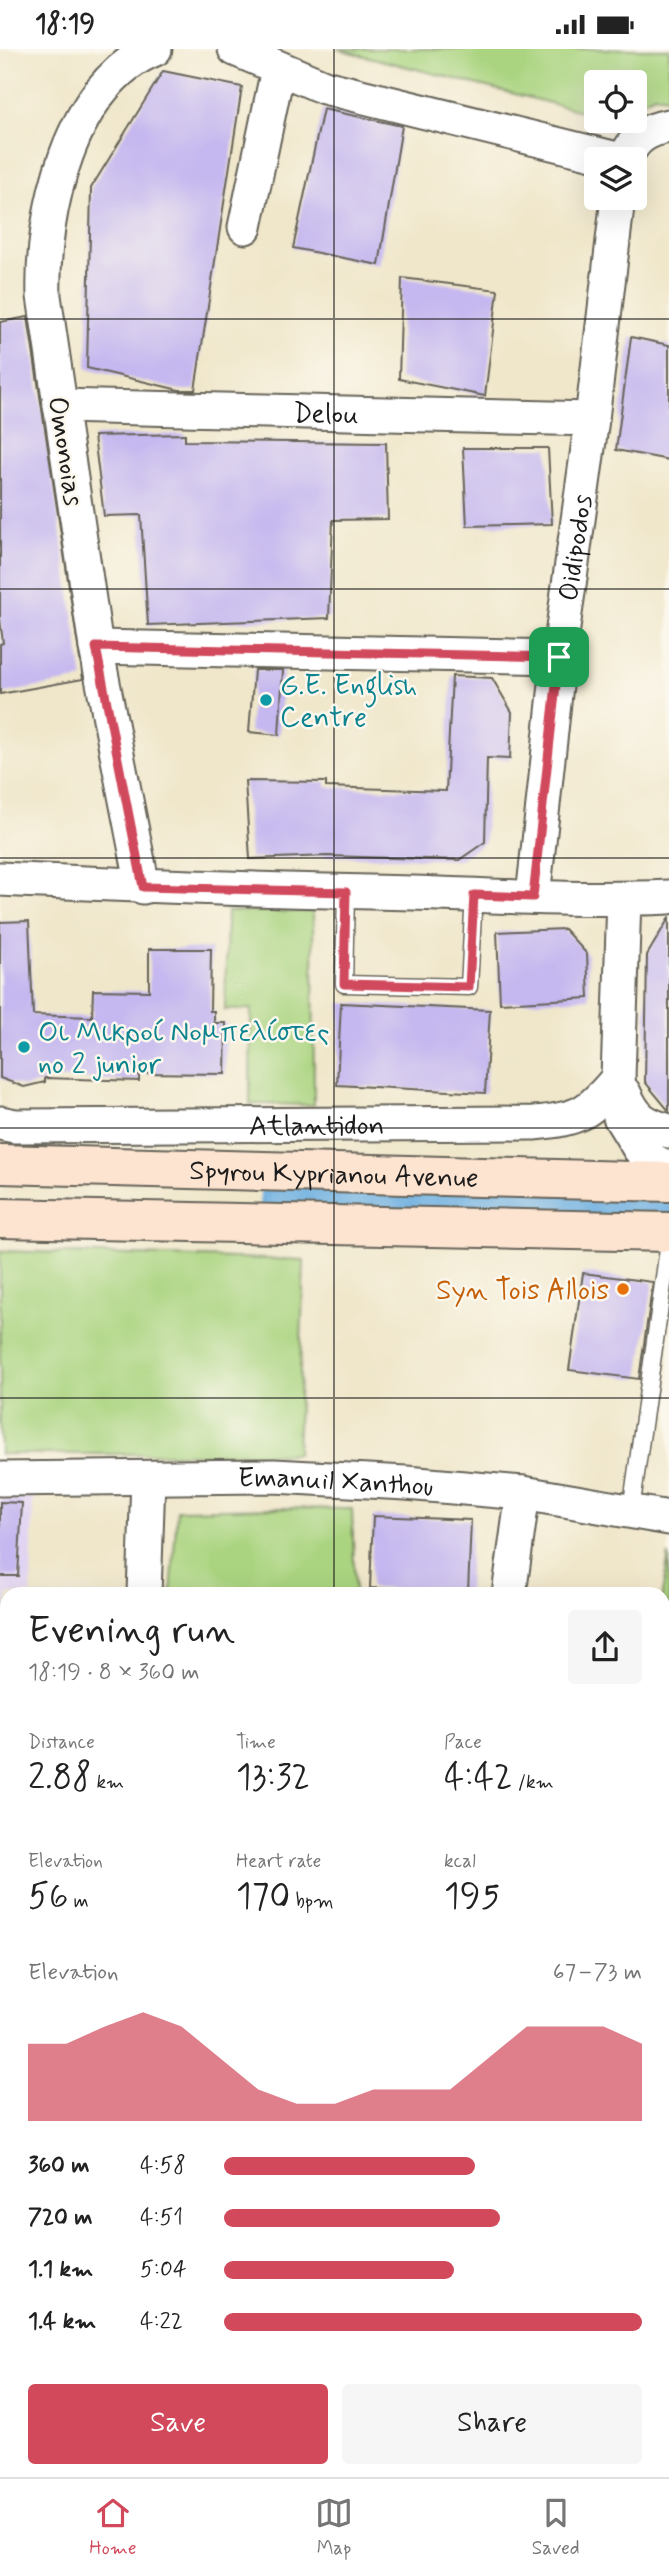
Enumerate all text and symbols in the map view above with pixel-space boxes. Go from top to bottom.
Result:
text: 18:19 [35,8,95,42]
map controls [584,70,647,210]
button: locate [584,70,647,133]
button: layers [584,147,647,210]
street label: Omonoias [38,394,91,509]
street label: Delou [293,396,359,434]
street label: Oidipodos [551,492,602,603]
pin [529,627,589,687]
icon: arrive [540,638,578,676]
place label: G.E. English Centre [280,668,417,737]
marker: G.E. English Centre [258,692,274,708]
place label: Οι Μικροί Νομπελίστες no 2 junior [38,1015,329,1084]
marker: Οι Μικροί Νομπελίστες no 2 junior [16,1039,32,1055]
street label: Atlantidon [249,1108,385,1146]
street label: Spyrou Kyprianou Avenue [189,1153,479,1198]
place label: Syn Tois Allois [436,1273,609,1310]
marker: Syn Tois Allois [615,1281,631,1297]
street label: Emanuil Xanthou [238,1460,435,1506]
text: Evening run [28,1607,235,1656]
button: share [568,1610,642,1684]
text: 18:19 · 8 × 360 m [28,1658,200,1688]
text: Distance [28,1730,95,1755]
text: Time [236,1730,276,1755]
text: Pace [444,1730,482,1755]
text: 2.88 [28,1755,91,1801]
text: 13:32 [236,1755,310,1801]
text: 4:42 [444,1755,513,1801]
text: km [91,1770,124,1795]
text: /km [513,1770,554,1795]
text: Elevation [28,1849,103,1874]
text: Heart rate [236,1849,321,1874]
text: kcal [444,1849,476,1874]
text: 56 [28,1874,68,1920]
text: 170 [236,1874,290,1920]
text: 195 [444,1874,500,1920]
text: m [68,1889,89,1914]
text: bpm [290,1889,334,1914]
text: Elevation [28,1958,119,1988]
text: 67–73 m [553,1958,642,1988]
text: 360 m [28,2151,89,2181]
text: 4:58 [140,2151,186,2181]
text: 720 m [28,2203,92,2233]
text: 4:51 [140,2203,183,2233]
text: 1.1 km [28,2255,93,2285]
text: 5:04 [140,2255,187,2285]
text: 1.4 km [28,2307,96,2337]
text: 4:22 [140,2307,183,2337]
button: Save [28,2384,328,2464]
button: Share [342,2384,642,2464]
tab: Home [89,2494,137,2561]
tab: Map [315,2494,353,2561]
tab: Saved [532,2494,580,2561]

